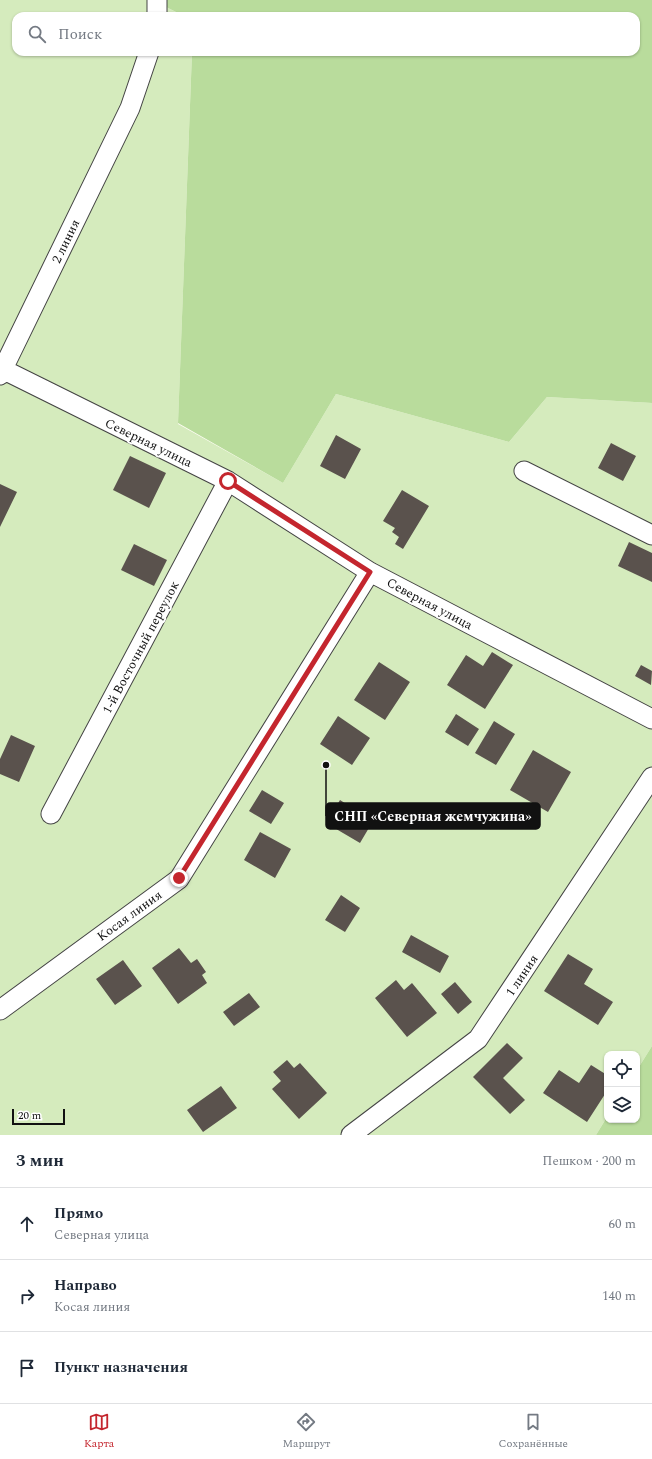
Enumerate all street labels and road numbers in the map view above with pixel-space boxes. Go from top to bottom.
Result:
street label: 2 линия [47,216,85,267]
street label: Северная улица [101,413,196,473]
street label: Северная улица [383,573,477,635]
street label: 1-й Восточный переулок [97,577,185,718]
street label: Косая линия [93,885,166,946]
street label: 1 линия [500,950,543,1001]

